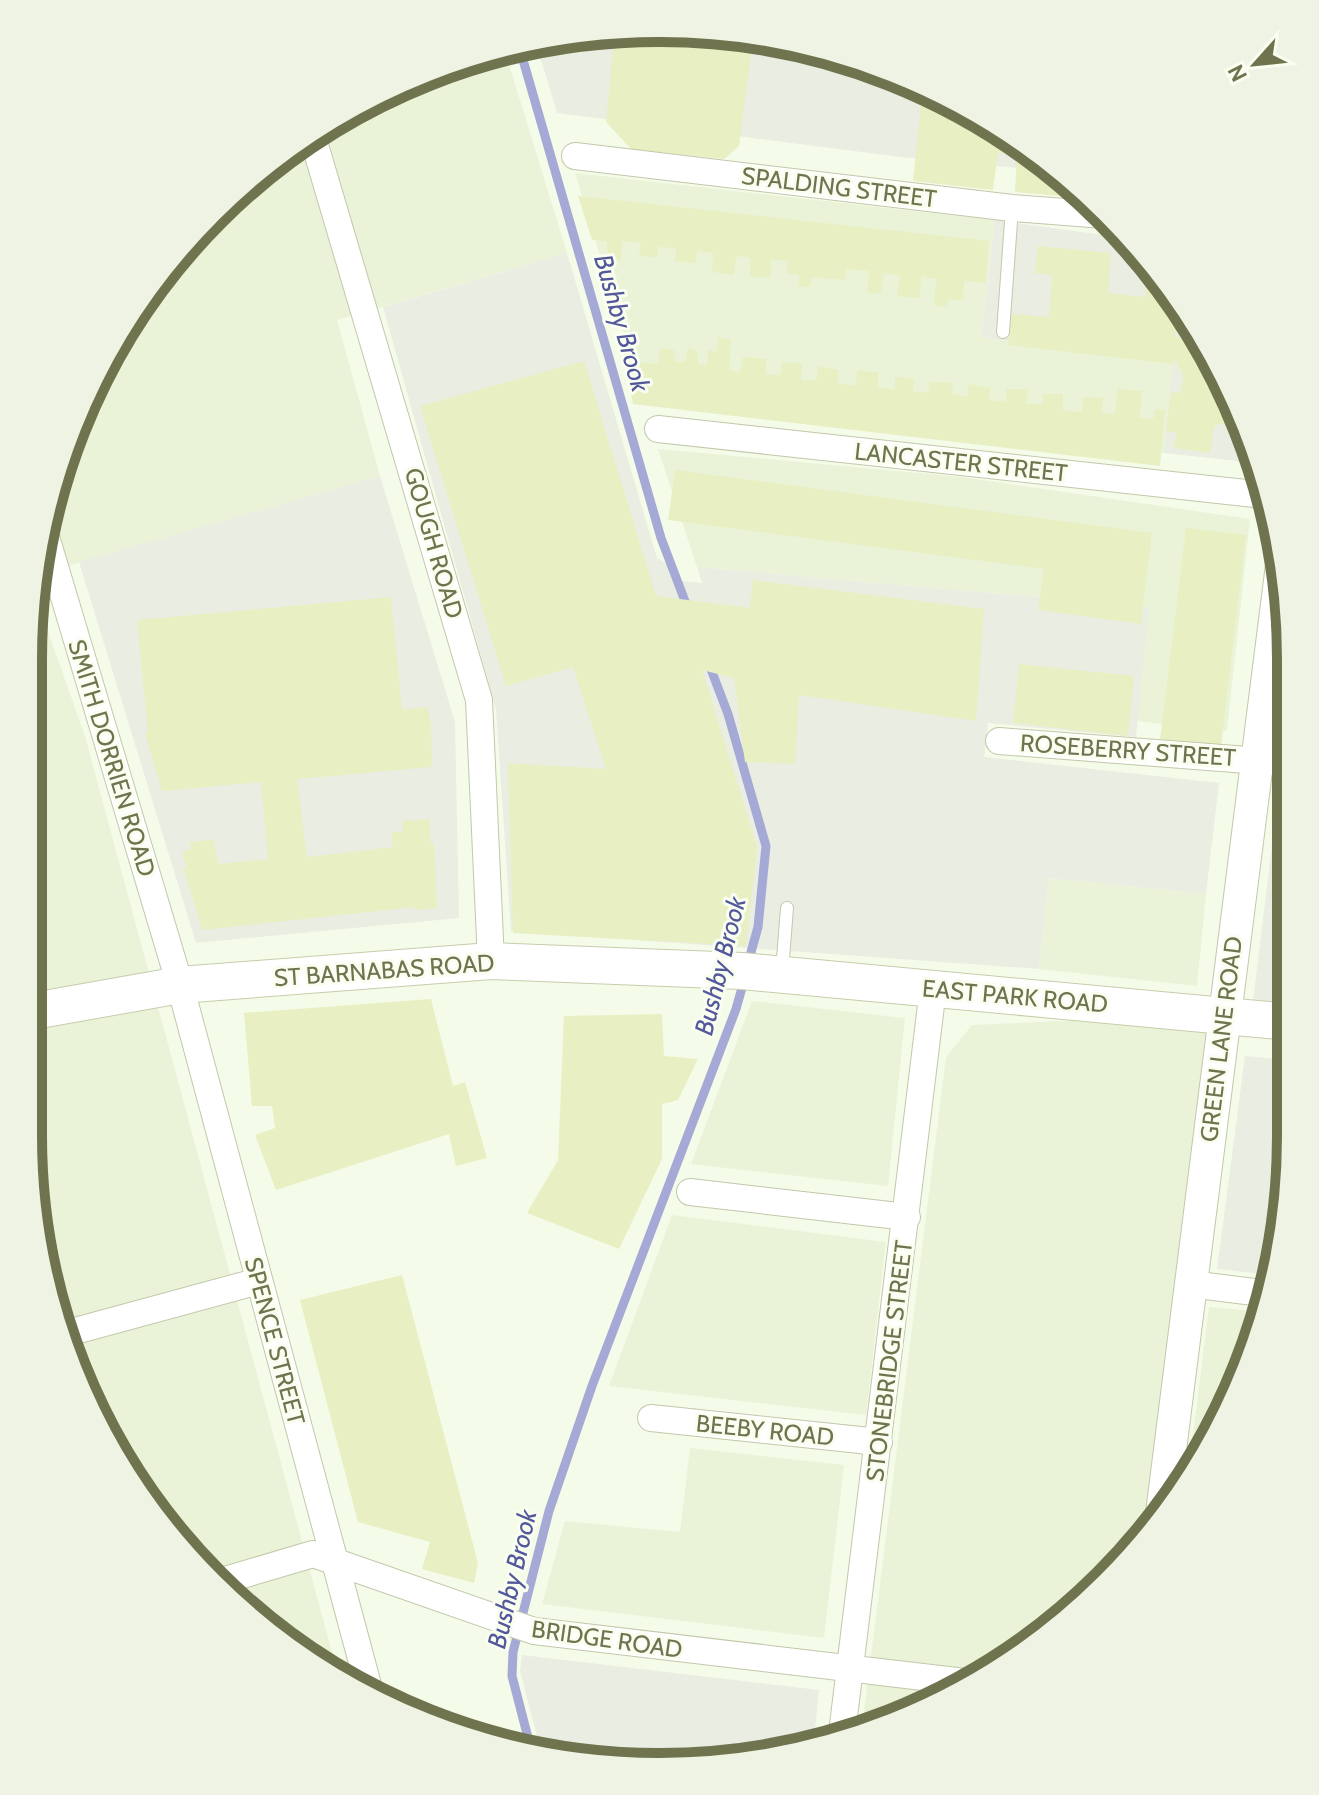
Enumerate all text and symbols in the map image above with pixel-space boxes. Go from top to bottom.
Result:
north arrow [1215,24,1295,104]
text: N [1222,60,1253,86]
street label: SPALDING STREET [740,161,938,213]
water label: Bushby Brook [587,251,657,396]
street label: LANCASTER STREET [853,436,1069,488]
street label: GOUGH ROAD [399,464,469,622]
street label: SMITH DORRIEN ROAD [62,636,162,880]
street label: ROSEBERRY STREET [1019,728,1237,772]
water label: Bushby Brook [687,893,753,1038]
street label: GREEN LANE ROAD [1194,935,1248,1143]
street label: ST BARNABAS ROAD [273,948,495,992]
street label: EAST PARK ROAD [921,973,1109,1019]
street label: STONEBRIDGE STREET [860,1239,918,1483]
street label: SPENCE STREET [239,1254,311,1428]
street label: BEEBY ROAD [695,1408,835,1452]
water label: Bushby Brook [481,1506,544,1651]
street label: BRIDGE ROAD [530,1614,684,1664]

